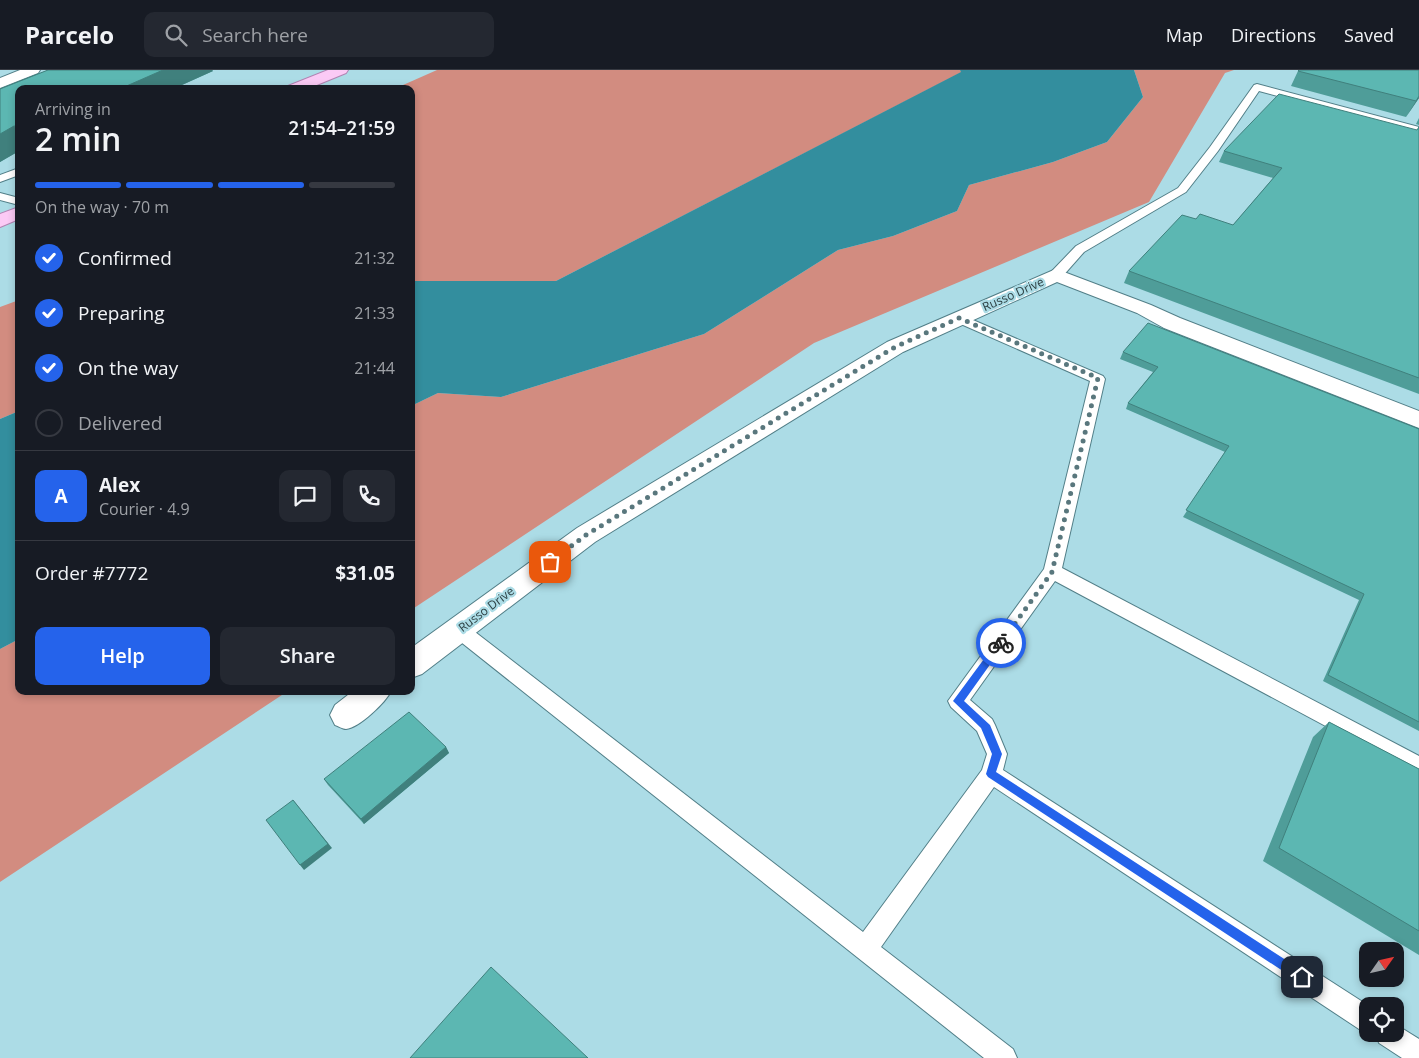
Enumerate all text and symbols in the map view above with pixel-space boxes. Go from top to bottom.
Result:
search box [144,12,494,57]
text: Parcelo [25,18,114,51]
icon: search [162,21,190,49]
text: Search here [202,22,308,48]
text: Map [1166,23,1203,47]
text: Directions [1231,23,1316,47]
text: Saved [1344,23,1394,47]
text: Arriving in [35,98,111,120]
text: 21:54–21:59 [288,115,395,141]
text: 2 min [35,117,121,160]
text: On the way · 70 m [35,196,169,218]
icon: check [35,244,63,272]
text: Confirmed [78,245,172,271]
text: 21:32 [354,247,395,269]
street label: Russo Drive [979,273,1047,315]
icon: check [35,299,63,327]
text: Preparing [78,300,165,326]
text: 21:33 [354,302,395,324]
icon: check [35,354,63,382]
text: On the way [78,355,178,381]
text: 21:44 [354,357,395,379]
text: Delivered [78,410,162,436]
button: chat [279,470,331,522]
button: phone [343,470,395,522]
text: Alex [99,472,140,498]
text: A [54,483,68,509]
text: Courier · 4.9 [99,498,190,520]
pin [529,541,571,583]
icon: bag [536,548,564,576]
text: Order #7772 [35,560,148,586]
text: $31.05 [335,560,395,586]
street label: Russo Drive [455,582,518,636]
courier [976,618,1026,668]
button: Help [35,627,210,685]
button: Share [220,627,395,685]
icon: bike [987,629,1015,657]
north arrow [1359,942,1404,988]
map controls [1359,942,1404,1042]
pin [1281,956,1323,998]
icon: home [1288,963,1316,991]
button: locate [1359,997,1404,1042]

